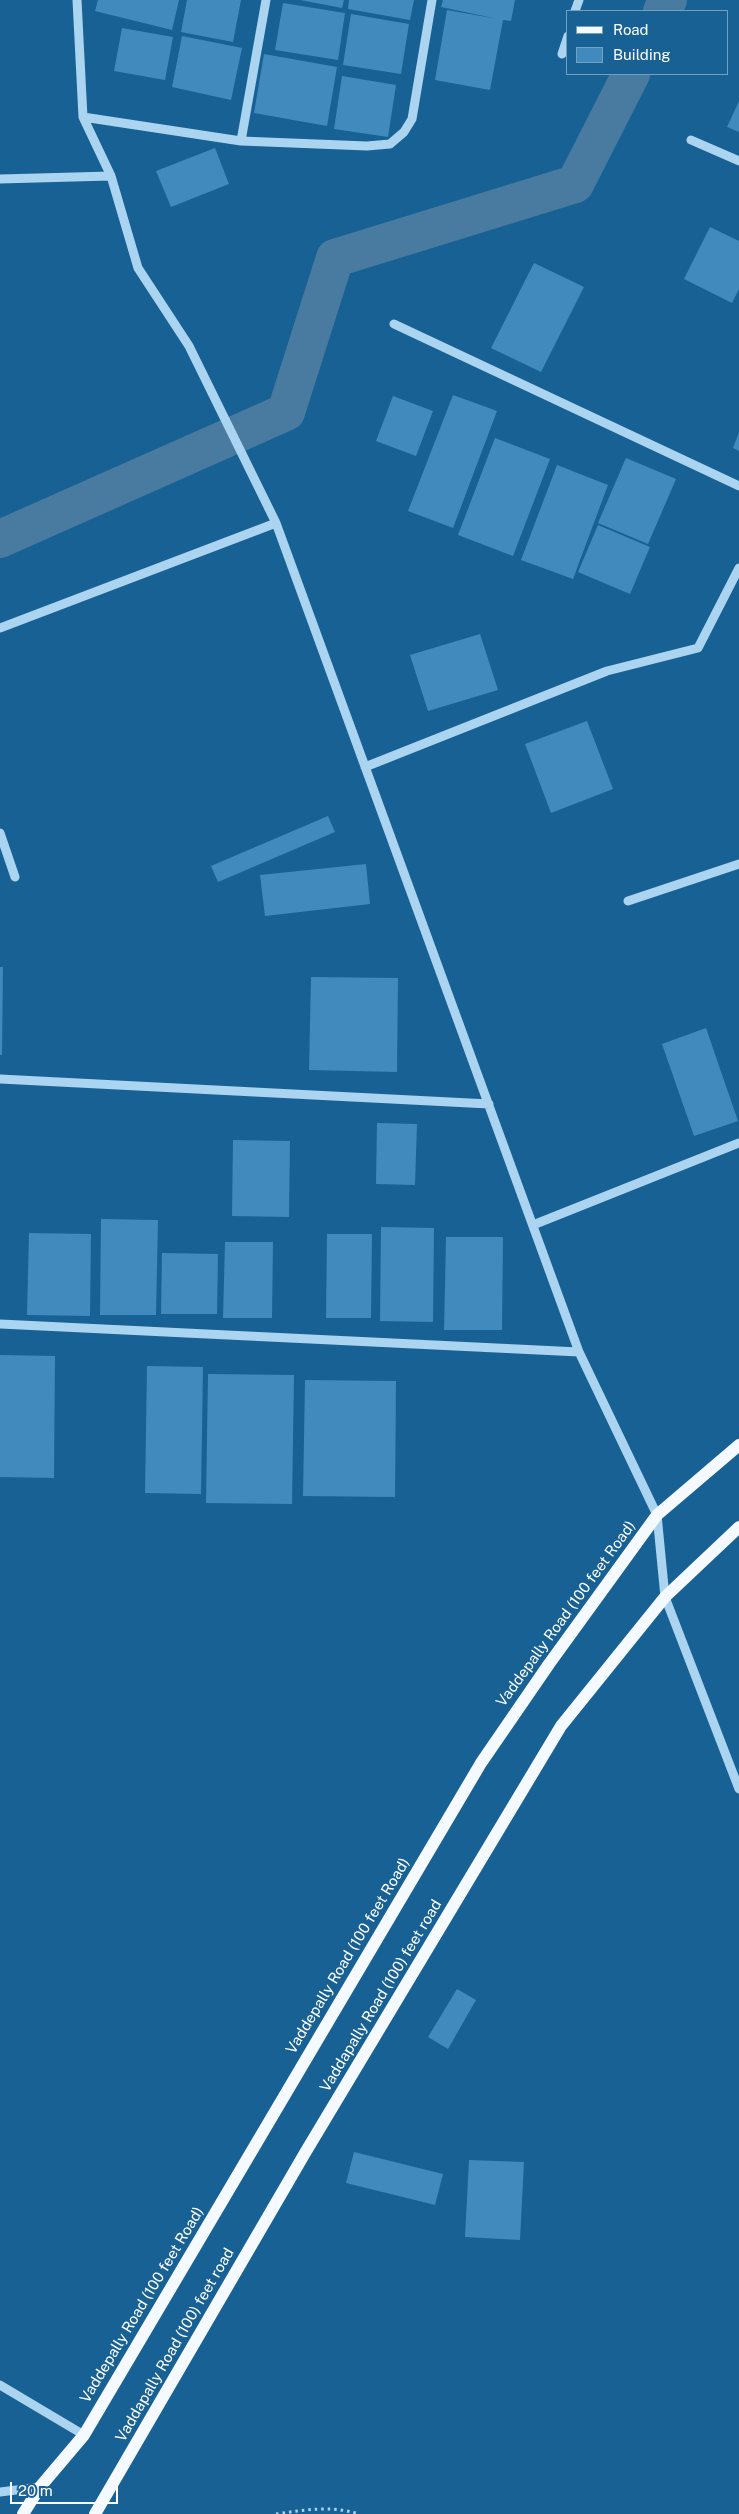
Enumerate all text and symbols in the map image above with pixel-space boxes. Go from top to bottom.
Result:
legend [566,10,729,75]
text: Road [613,21,649,38]
text: Building [613,46,671,63]
street label: Vaddepally Road (100 feet Road) [492,1518,640,1710]
street label: Vaddepally Road (100 feet Road) [282,1855,414,2057]
street label: Vaddapally Road (100) feet road [316,1897,446,2095]
street label: Vaddepally Road (100 feet Road) [76,2204,208,2406]
street label: Vaddapally Road (100) feet road [112,2245,238,2445]
scale bar [12,2472,120,2504]
text: 20 m [18,2482,53,2499]

